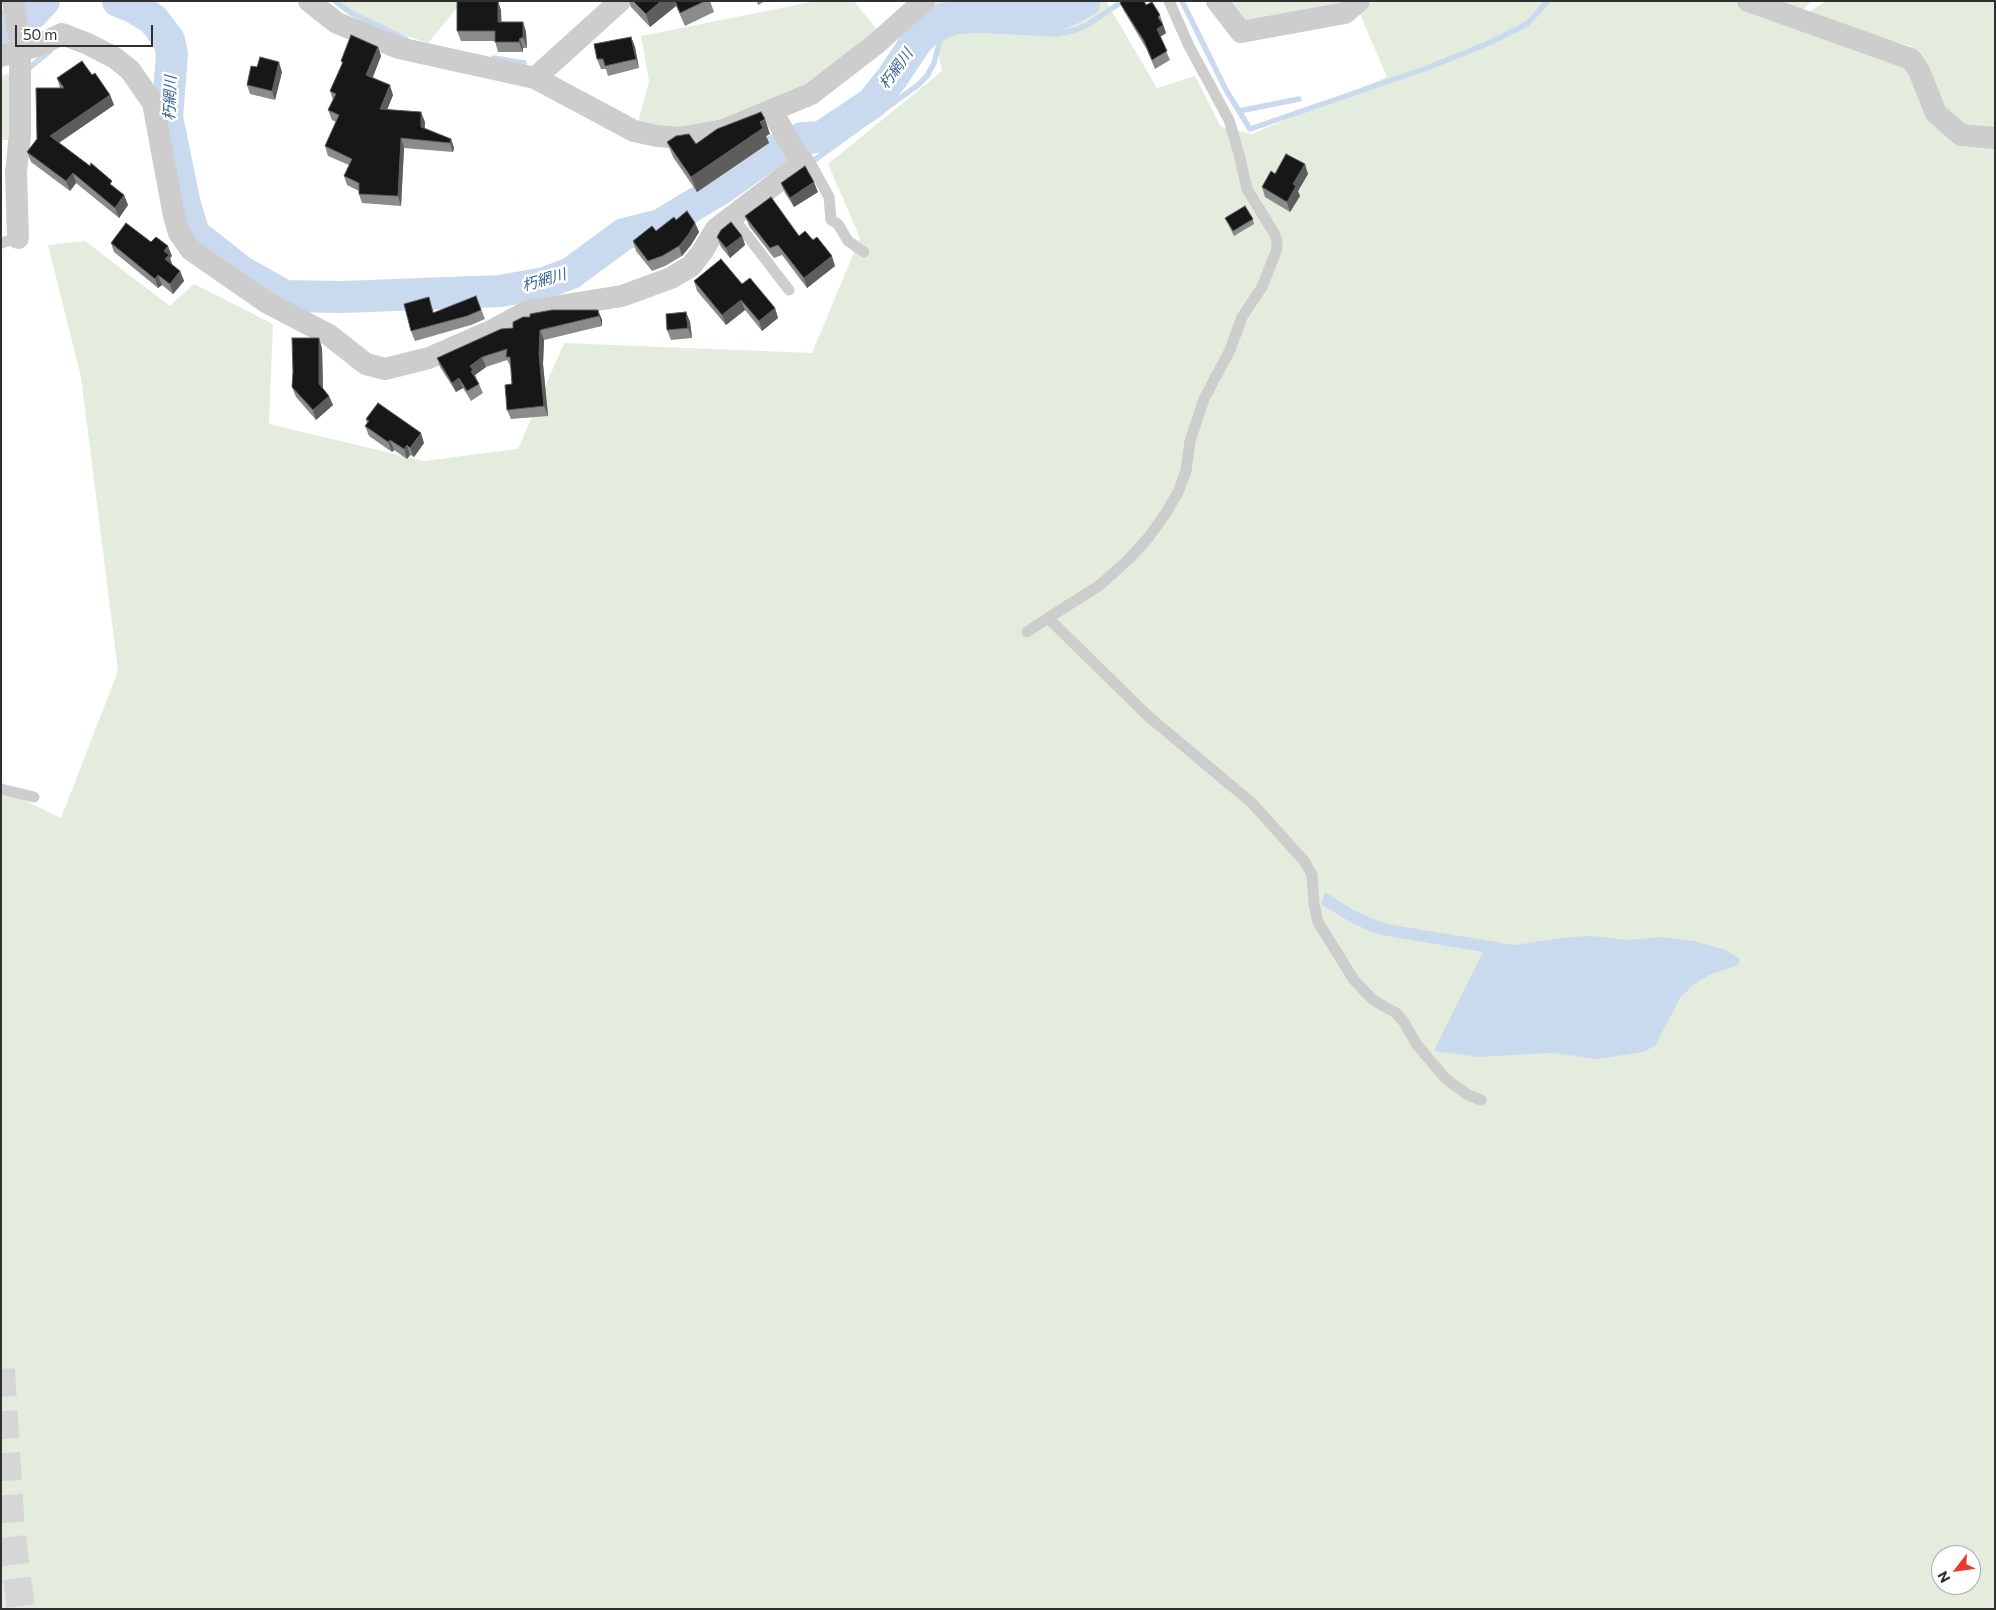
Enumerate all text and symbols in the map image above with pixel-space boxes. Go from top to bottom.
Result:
scale bar [18,15,155,47]
text: 50 m [23,25,57,43]
water label: 朽網川 [875,46,917,92]
water label: 朽網川 [160,75,180,121]
water label: 朽網川 [520,265,568,295]
north arrow [1931,1545,1981,1595]
text: N [1933,1568,1953,1586]

